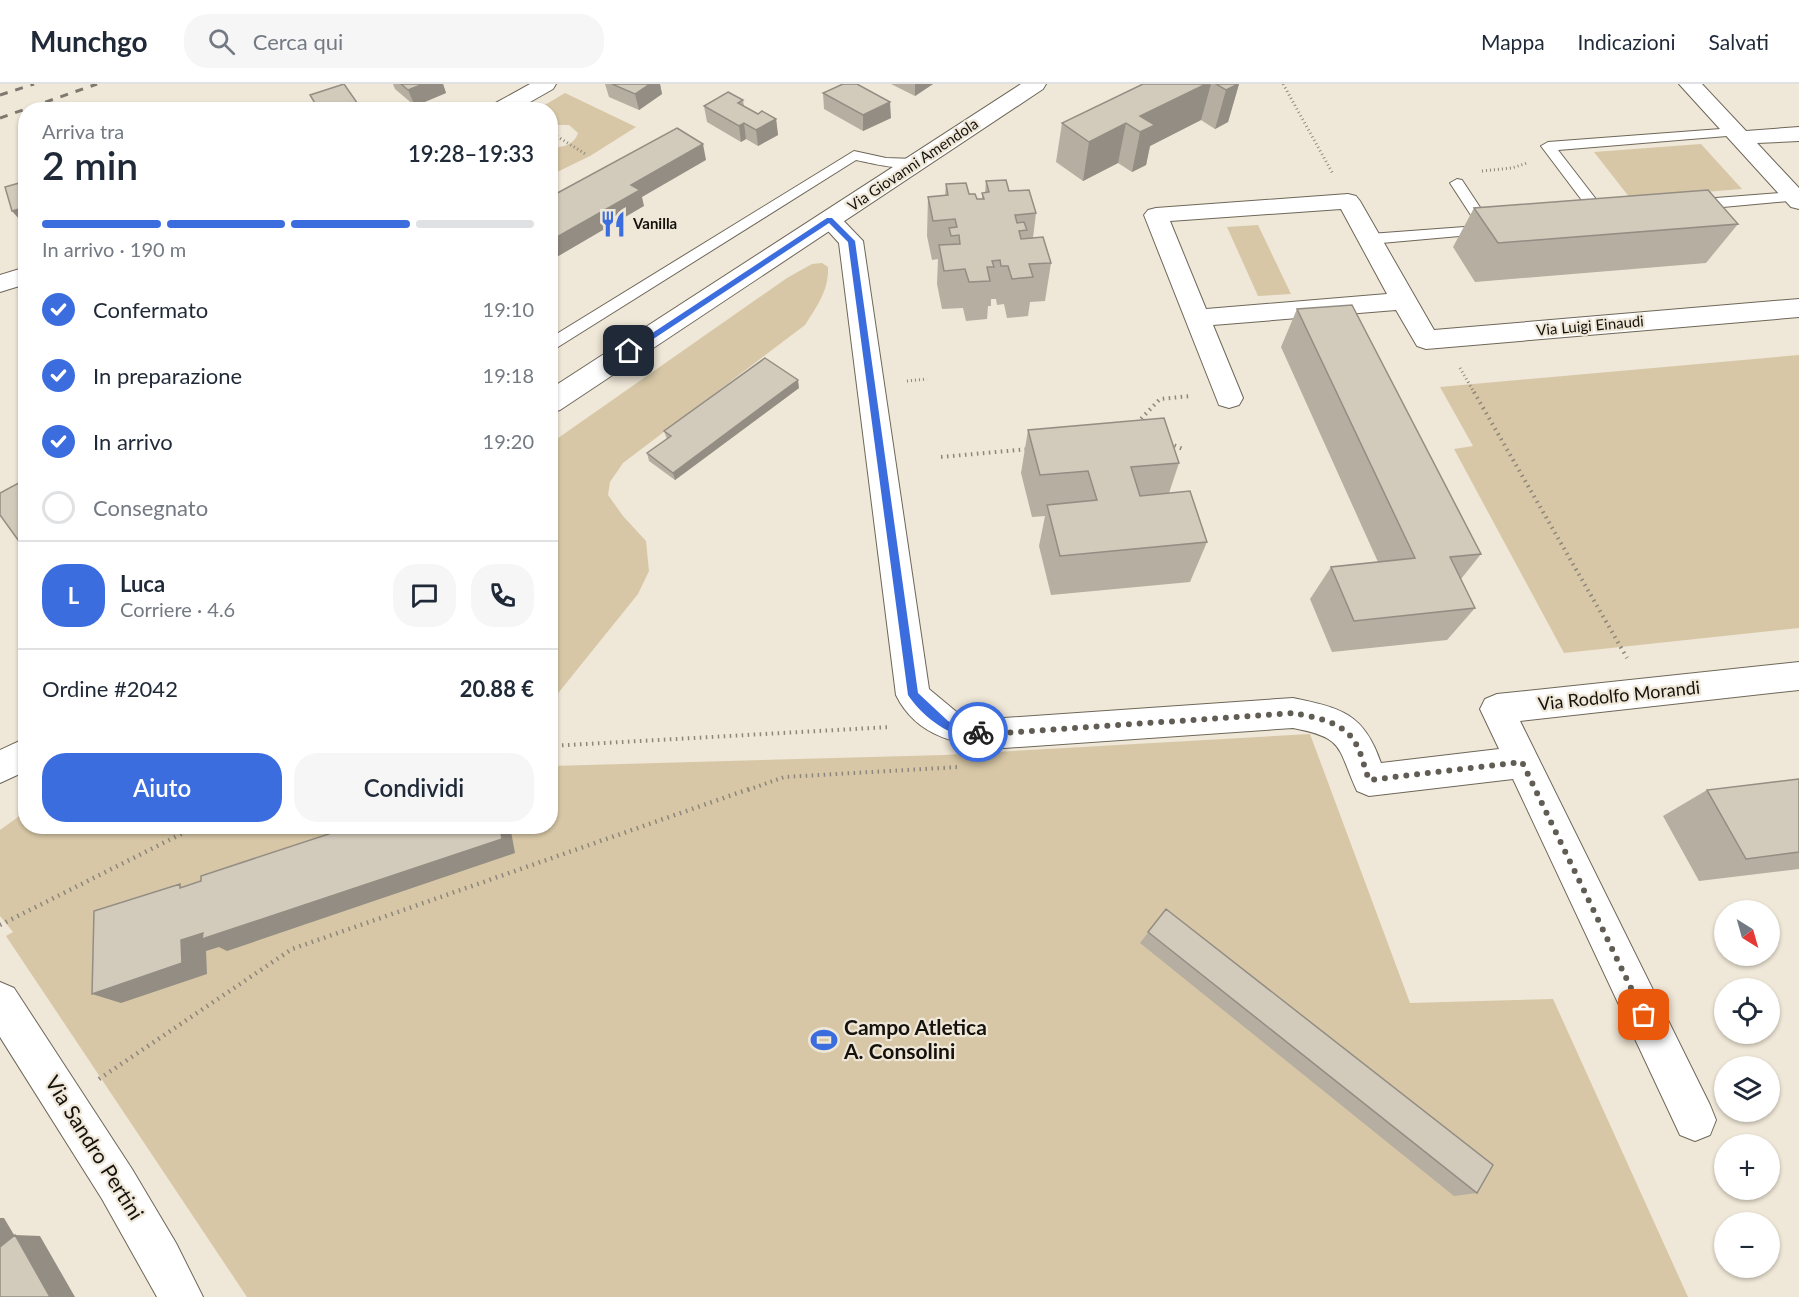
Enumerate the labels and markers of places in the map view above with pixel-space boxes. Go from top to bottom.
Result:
restaurant icon: Vanilla [598,209,628,239]
place label: Vanilla [632,214,677,232]
pin [603,325,654,376]
pin [1618,989,1669,1040]
place label: Campo Atletica A. Consolini [843,1014,987,1063]
sports icon: Campo Atletica A. Consolini [809,1025,839,1055]

